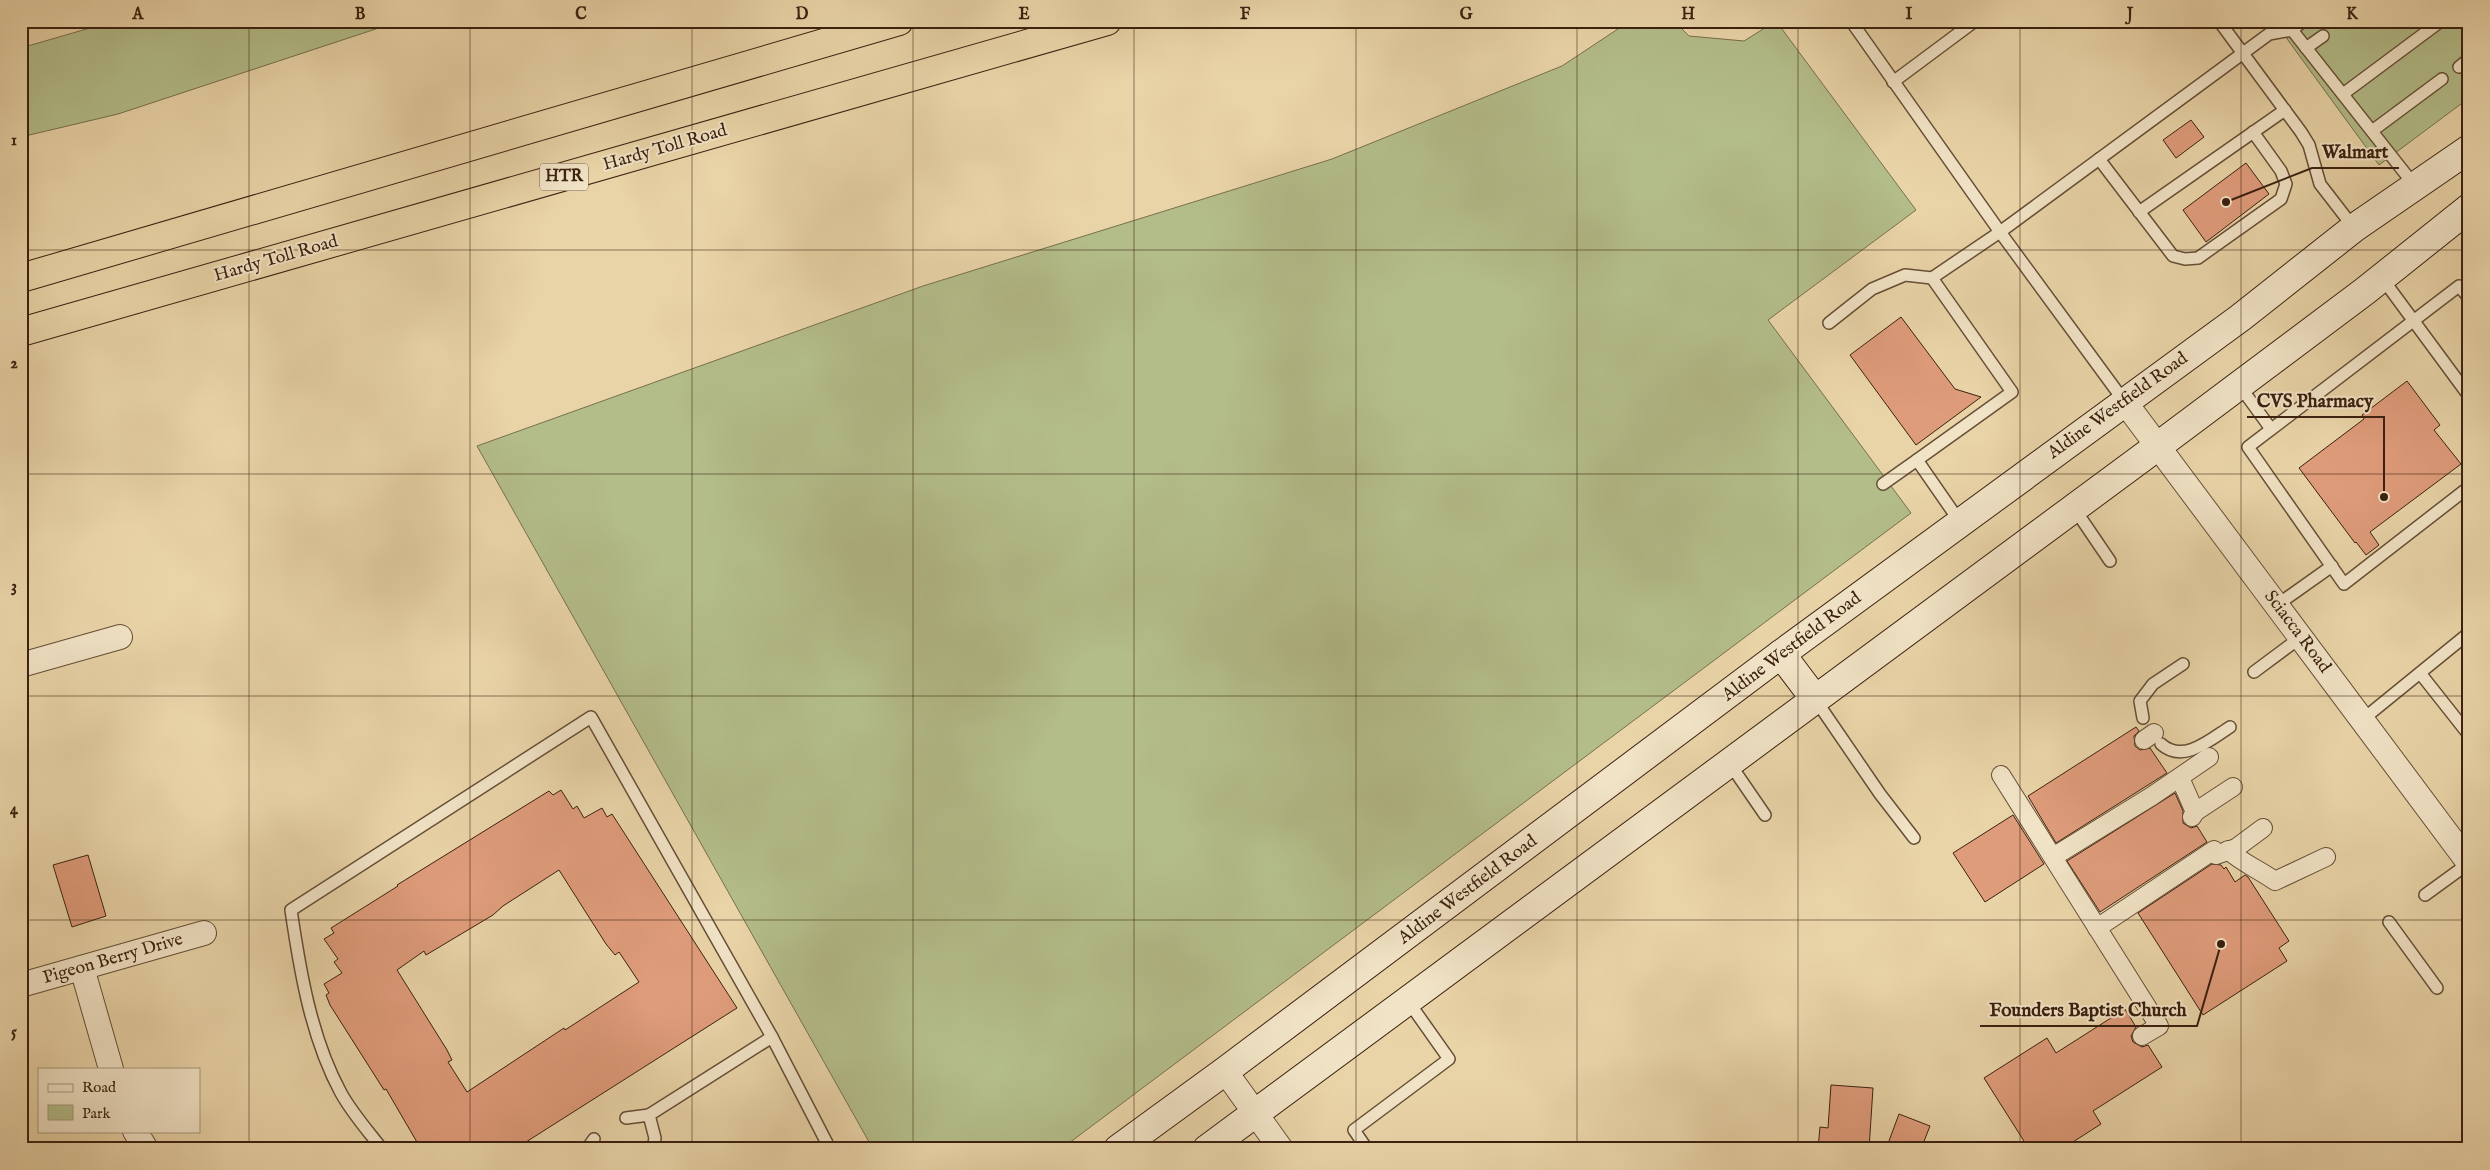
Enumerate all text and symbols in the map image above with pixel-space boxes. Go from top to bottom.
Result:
text: A [132,5,145,25]
text: B [355,5,366,25]
text: C [575,5,587,25]
text: D [796,5,809,25]
text: E [1018,5,1030,25]
text: F [1240,5,1251,25]
text: G [1460,5,1473,25]
text: H [1681,5,1695,25]
text: I [1906,5,1913,25]
text: J [2125,5,2134,25]
text: K [2346,5,2359,25]
street label: Hardy Toll Road [600,119,730,177]
text: 1 [11,131,17,151]
callout: Walmart [2312,134,2399,168]
text: Walmart [2321,141,2389,165]
road number: HTR [540,163,588,190]
street label: Hardy Toll Road [211,230,341,288]
street label: Aldine Westfield Road [2042,347,2193,465]
text: 2 [10,354,18,374]
callout: CVS Pharmacy [2247,383,2384,417]
text: CVS Pharmacy [2257,390,2374,414]
text: 3 [11,577,17,597]
street label: Sciacca Road [2259,586,2336,678]
street label: Aldine Westfield Road [1717,587,1866,707]
text: 4 [10,800,19,820]
street label: Aldine Westfield Road [1393,830,1542,950]
street label: Pigeon Berry Drive [40,928,186,990]
callout: Founders Baptist Church [1980,992,2197,1026]
text: Founders Baptist Church [1989,999,2188,1023]
text: 5 [11,1023,17,1043]
legend [38,1068,200,1132]
text: Road [82,1078,117,1097]
text: Park [82,1104,112,1123]

